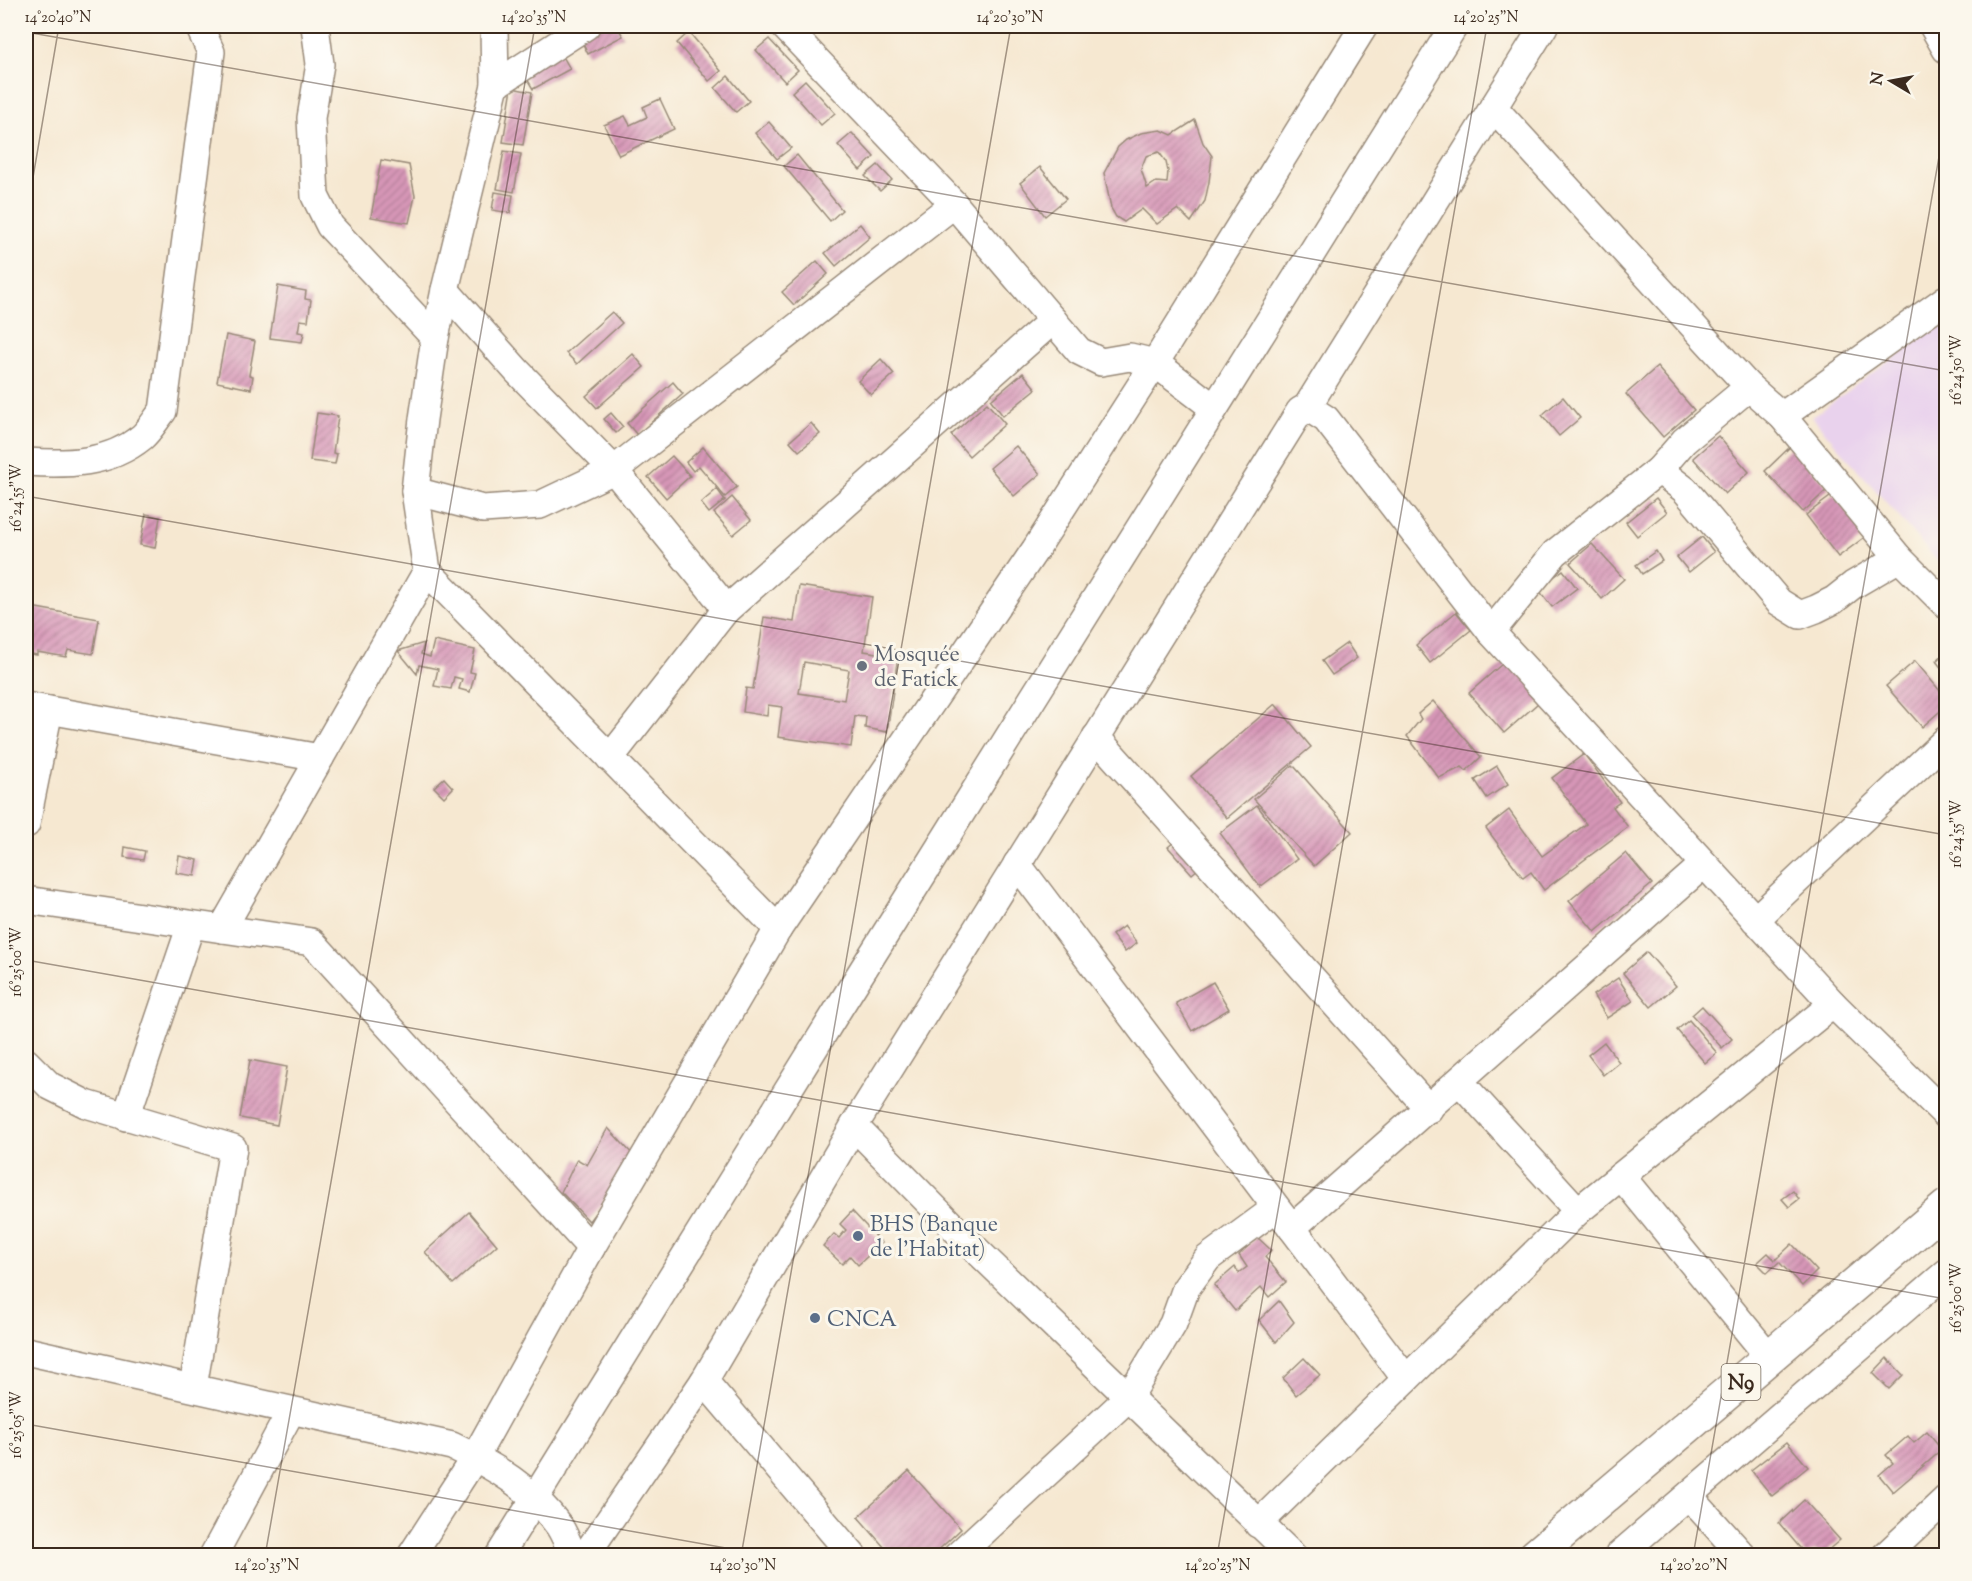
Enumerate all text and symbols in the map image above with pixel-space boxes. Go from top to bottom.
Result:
text: 14°20'40"N [25,8,91,29]
text: 14°20'35"N [502,8,566,29]
text: 14°20'30"N [977,8,1043,29]
text: 14°20'25"N [1453,8,1519,29]
north arrow [1861,51,1921,111]
text: N [1866,70,1891,87]
text: 16°24'50"W [1947,334,1968,405]
text: 16°24'55"W [7,464,28,532]
place label: Mosquée de Fatick [874,640,960,697]
marker: Mosquée de Fatick [855,659,869,673]
text: 16°24'55"W [1947,800,1968,868]
text: 16°25'00"W [7,927,28,997]
place label: BHS (Banque de l'Habitat) [870,1210,998,1267]
marker: BHS (Banque de l'Habitat) [851,1229,865,1243]
text: 16°25'00"W [1947,1263,1968,1333]
place label: CNCA [827,1305,897,1337]
marker: CNCA [808,1311,822,1325]
road number: N9 [1722,1364,1760,1400]
text: 16°25'05"W [7,1391,28,1459]
text: 14°20'35"N [235,1556,299,1577]
text: 14°20'30"N [710,1556,776,1577]
text: 14°20'25"N [1185,1556,1251,1577]
text: 14°20'20"N [1660,1556,1728,1577]

